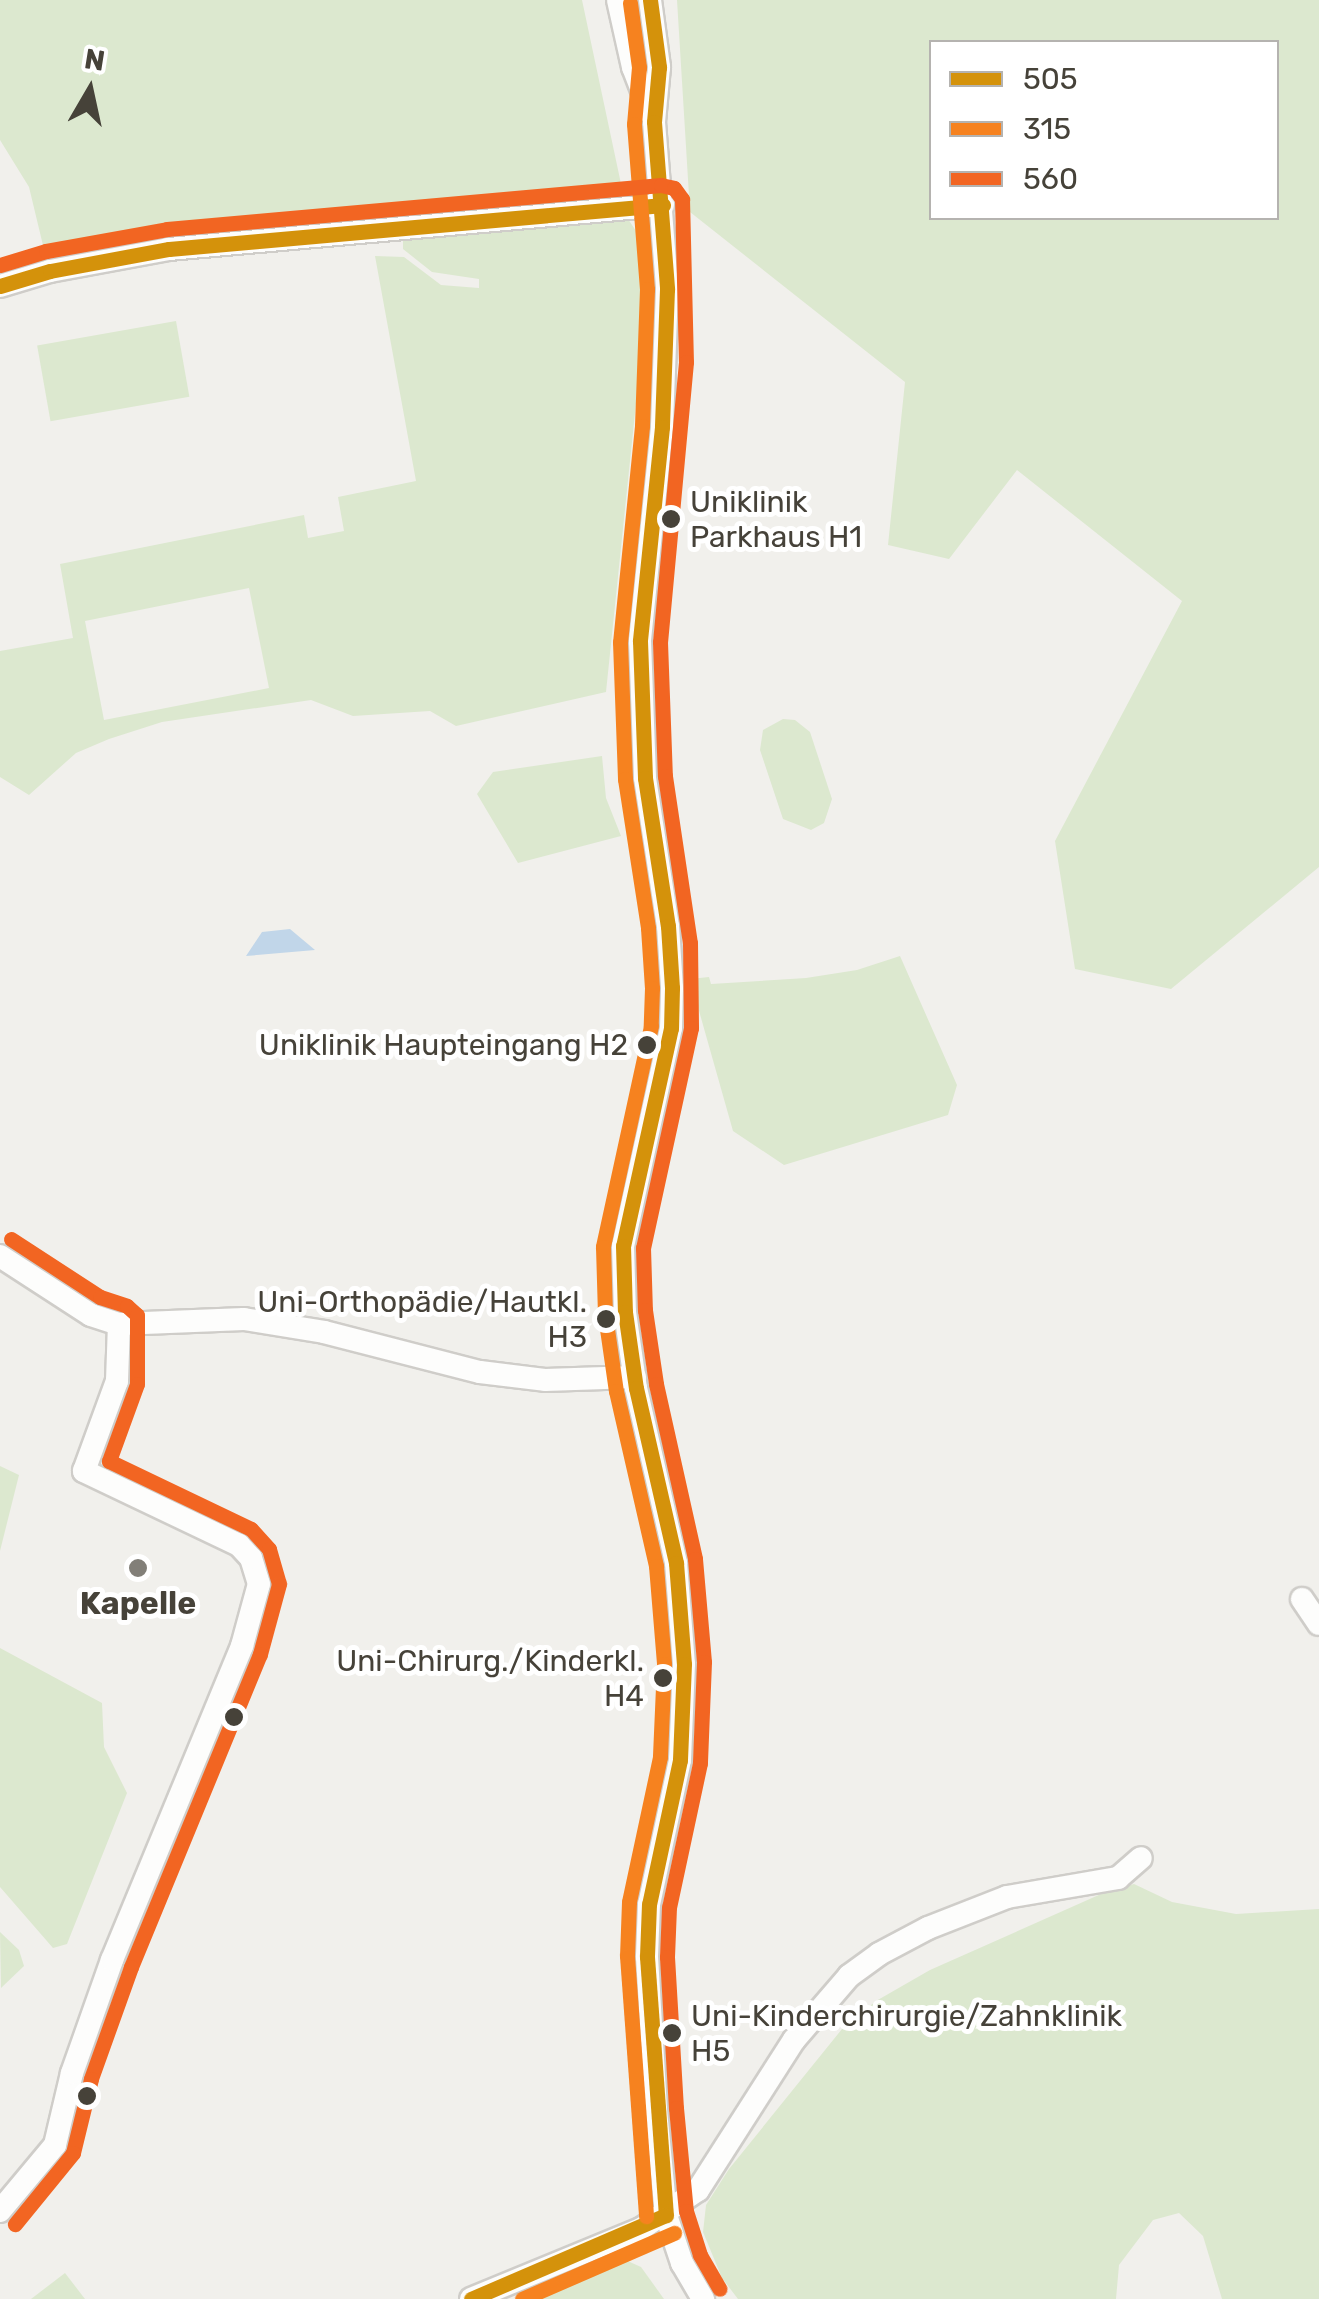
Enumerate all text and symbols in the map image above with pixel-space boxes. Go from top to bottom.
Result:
north arrow [40,40,140,140]
legend [929,40,1279,220]
text: N [82,42,107,78]
text: 505 [1023,61,1078,97]
text: 315 [1023,111,1071,147]
text: 560 [1023,161,1078,197]
place label: Uniklinik Parkhaus H1 [690,484,862,554]
marker: Uniklinik Parkhaus H1 [661,509,681,529]
place label: Uniklinik Haupteingang H2 [259,1027,628,1063]
marker: Uniklinik Haupteingang H2 [637,1035,657,1055]
place label: Uni-Orthopädie/Hautkl. H3 [257,1284,587,1354]
marker: Uni-Orthopädie/Hautkl. H3 [596,1309,616,1329]
marker: Kapelle [127,1557,149,1579]
place label: Kapelle [80,1584,196,1622]
place label: Uni-Chirurg./Kinderkl. H4 [336,1643,644,1714]
marker: Uni-Chirurg./Kinderkl. H4 [653,1668,673,1688]
unlabelled marker [224,1707,244,1727]
place label: Uni-Kinderchirurgie/Zahnklinik H5 [691,1998,1122,2068]
marker: Uni-Kinderchirurgie/Zahnklinik H5 [662,2023,682,2043]
unlabelled marker [77,2086,97,2106]

